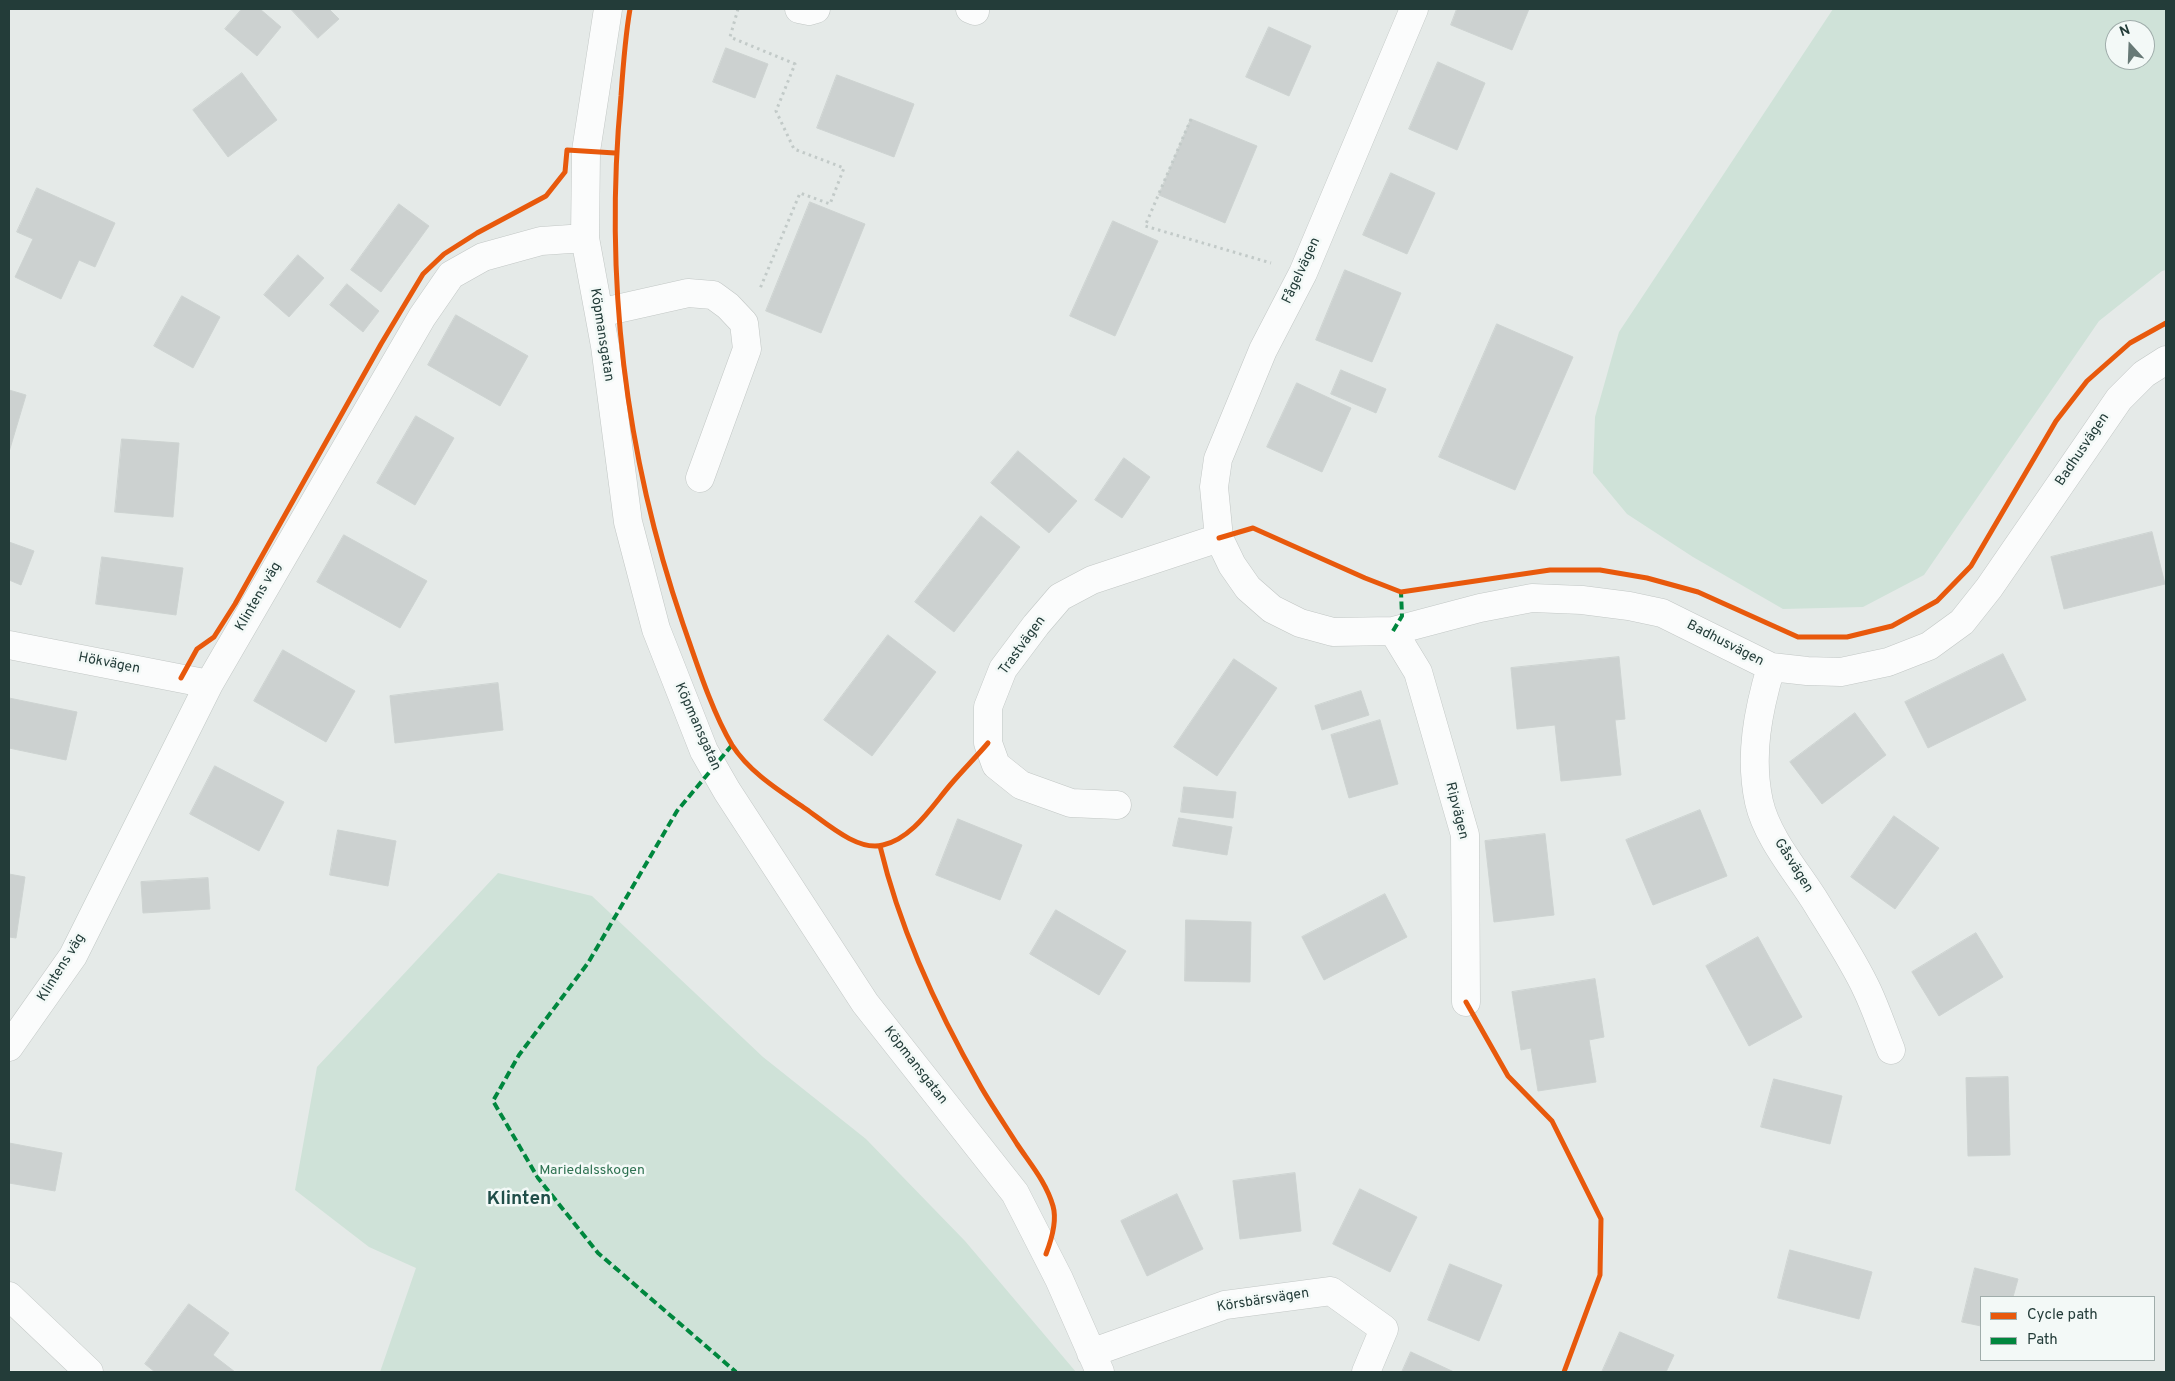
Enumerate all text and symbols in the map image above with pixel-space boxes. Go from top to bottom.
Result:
north arrow [2105,20,2155,70]
text: N [2117,22,2133,41]
street label: Fågelvägen [1279,235,1325,307]
street label: Köpmansgatan [585,287,617,383]
street label: Badhusvägen [2052,410,2114,490]
street label: Klintens väg [233,560,285,634]
street label: Trastvägen [996,613,1050,679]
street label: Badhusvägen [1684,617,1766,671]
street label: Hökvägen [77,650,141,678]
street label: Köpmansgatan [670,681,724,773]
street label: Ripvägen [1441,781,1471,841]
street label: Gåsvägen [1770,836,1816,896]
street label: Klintens väg [35,931,89,1005]
street label: Köpmansgatan [879,1024,951,1108]
park label: Mariedalsskogen [539,1163,645,1179]
district label: Klinten [487,1189,551,1211]
street label: Körsbärsvägen [1216,1285,1310,1317]
legend [1980,1296,2155,1361]
text: Cycle path [2027,1306,2098,1325]
text: Path [2027,1331,2058,1350]

